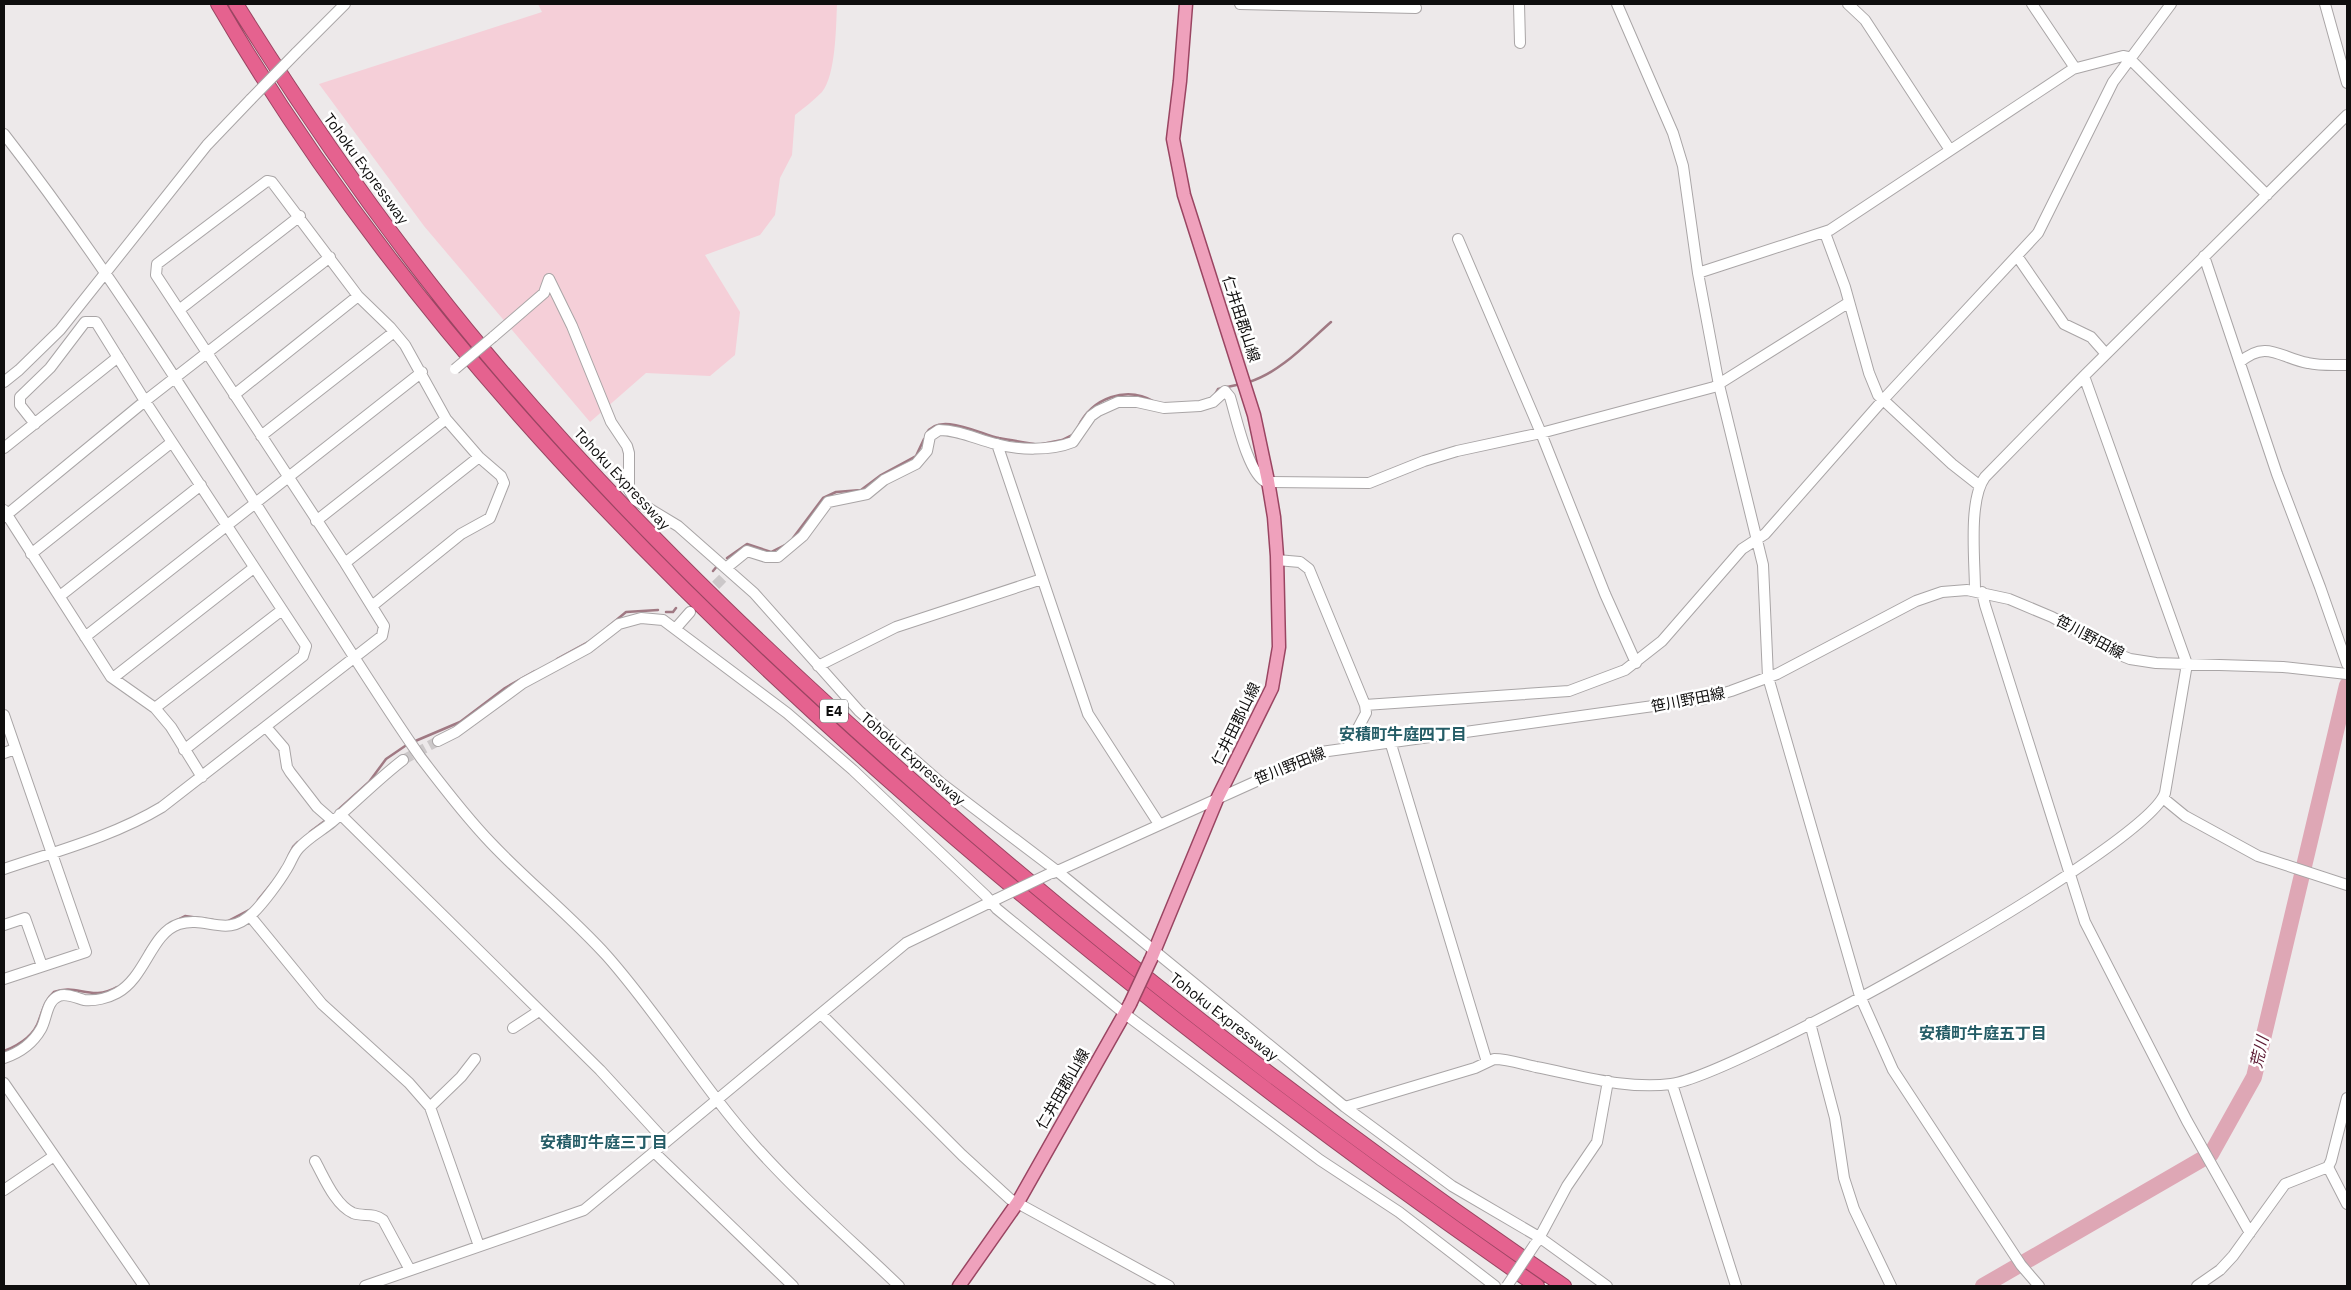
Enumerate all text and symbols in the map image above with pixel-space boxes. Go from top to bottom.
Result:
street label: Tohoku Expressway [320,109,413,228]
street label: 仁井田郡山線 [1219,273,1264,365]
street label: Tohoku Expressway [570,424,675,534]
street label: 笹川野田線 [2053,611,2128,663]
street label: 仁井田郡山線 [1207,679,1264,768]
street label: 笹川野田線 [1649,683,1727,716]
road number: E4 [820,699,848,722]
street label: Tohoku Expressway [857,708,970,810]
district label: 安積町牛庭四丁目 [1339,724,1467,744]
street label: 笹川野田線 [1251,743,1328,788]
street label: Tohoku Expressway [1166,968,1283,1065]
district label: 安積町牛庭五丁目 [1919,1023,2047,1043]
water label: 荒川 [2246,1032,2273,1070]
street label: 仁井田郡山線 [1032,1045,1093,1132]
district label: 安積町牛庭三丁目 [540,1132,668,1152]

